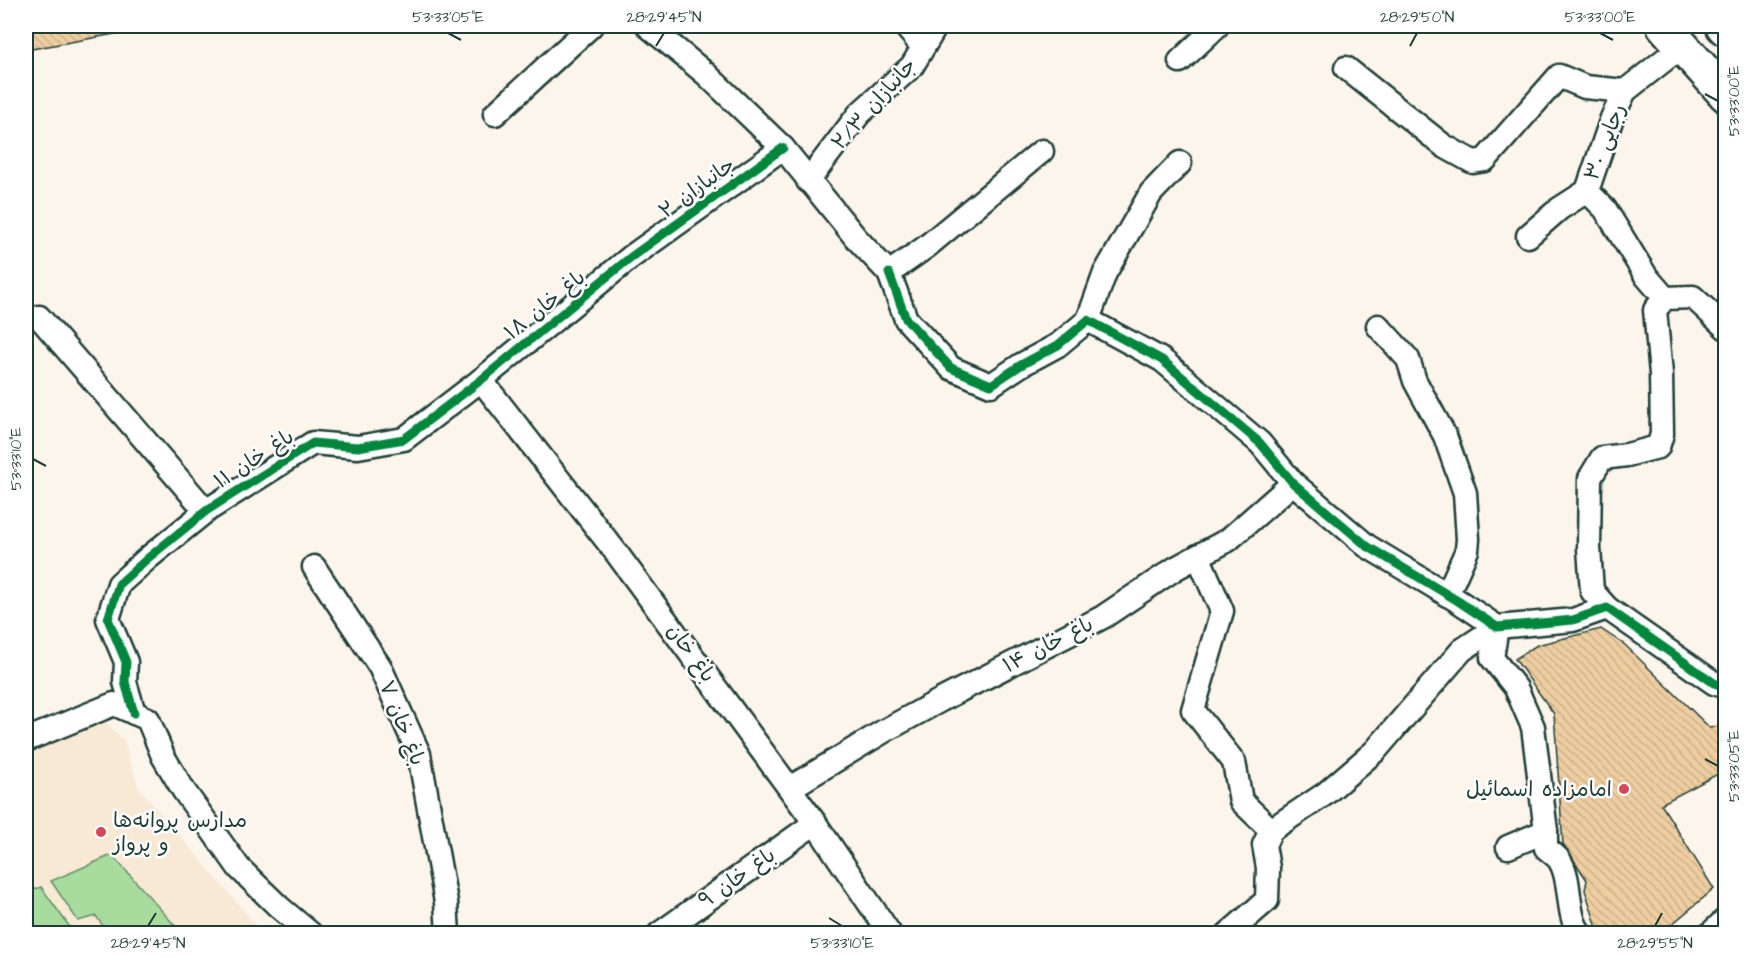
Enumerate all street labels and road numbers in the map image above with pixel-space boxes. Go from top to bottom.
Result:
street label: جانبازان ۲/۳ [825,52,923,156]
street label: رجایی ۳۰ [1577,99,1633,185]
street label: جانبازان ۲ [653,150,741,226]
street label: باغ خان ۱۸ [498,263,592,347]
street label: باغ خان ۱۱ [208,422,300,496]
street label: باغ خان ۱۴ [998,610,1098,680]
street label: باغ خان [660,618,722,688]
street label: باغ خان ۷ [372,676,432,770]
street label: باغ خان ۹ [693,841,781,915]

